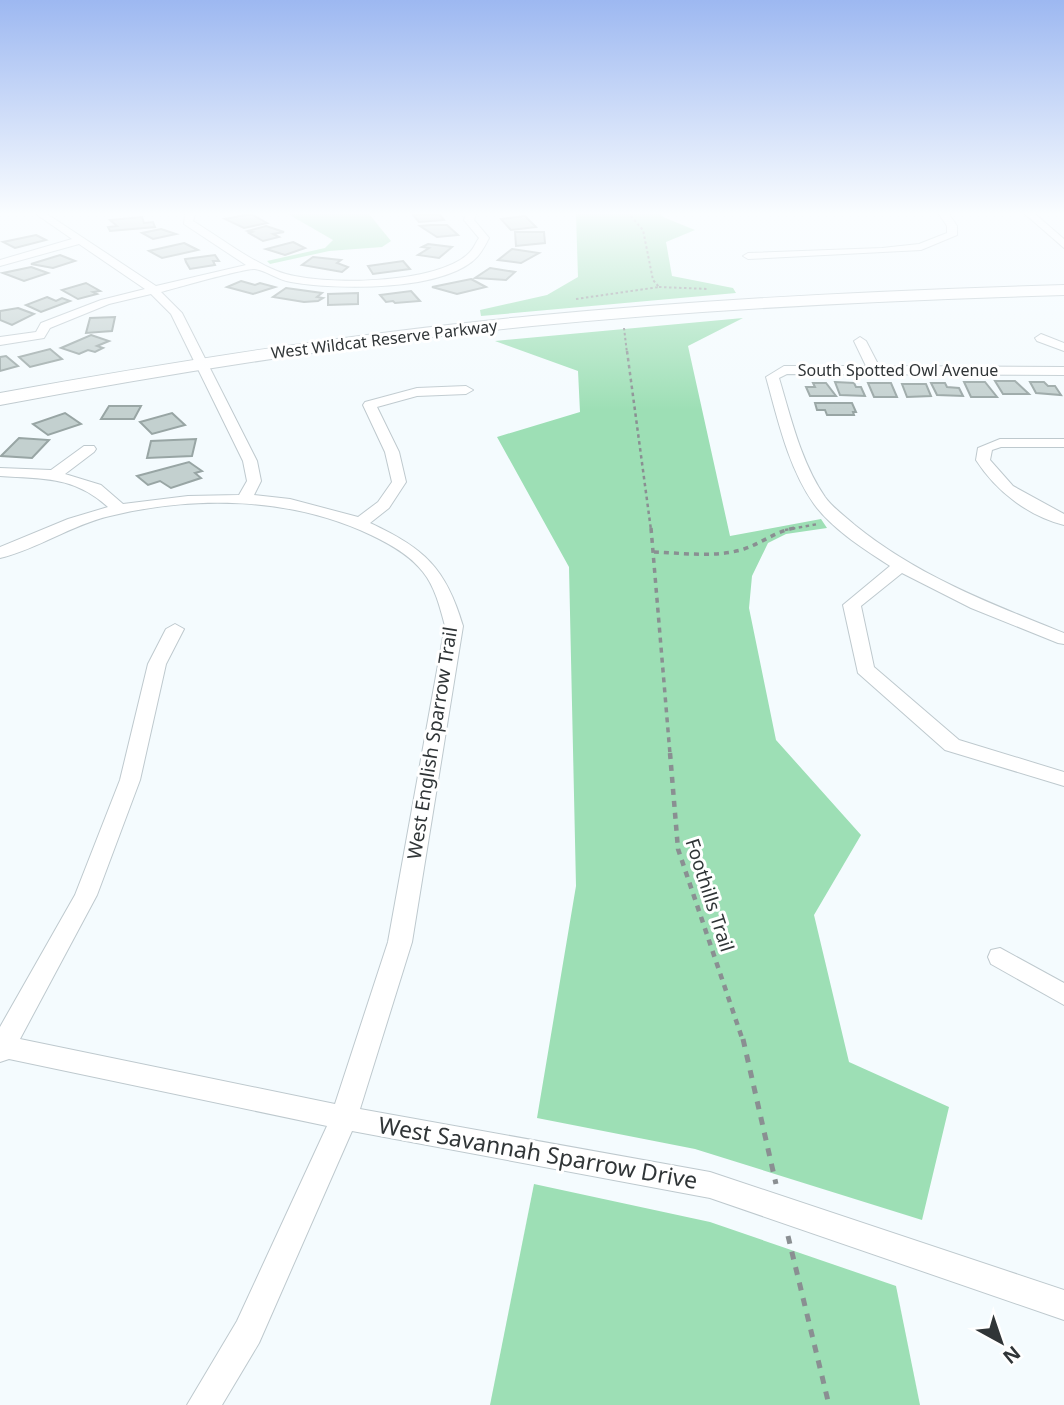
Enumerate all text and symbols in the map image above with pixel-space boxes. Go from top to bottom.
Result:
street label: West Wildcat Reserve Parkway [270,314,499,364]
street label: South Spotted Owl Avenue [798,359,998,381]
street label: West English Sparrow Trail [401,625,463,861]
street label: Foothills Trail [679,835,741,955]
street label: West Savannah Sparrow Drive [376,1108,700,1196]
north arrow [966,1307,1036,1377]
text: N [998,1340,1026,1370]

